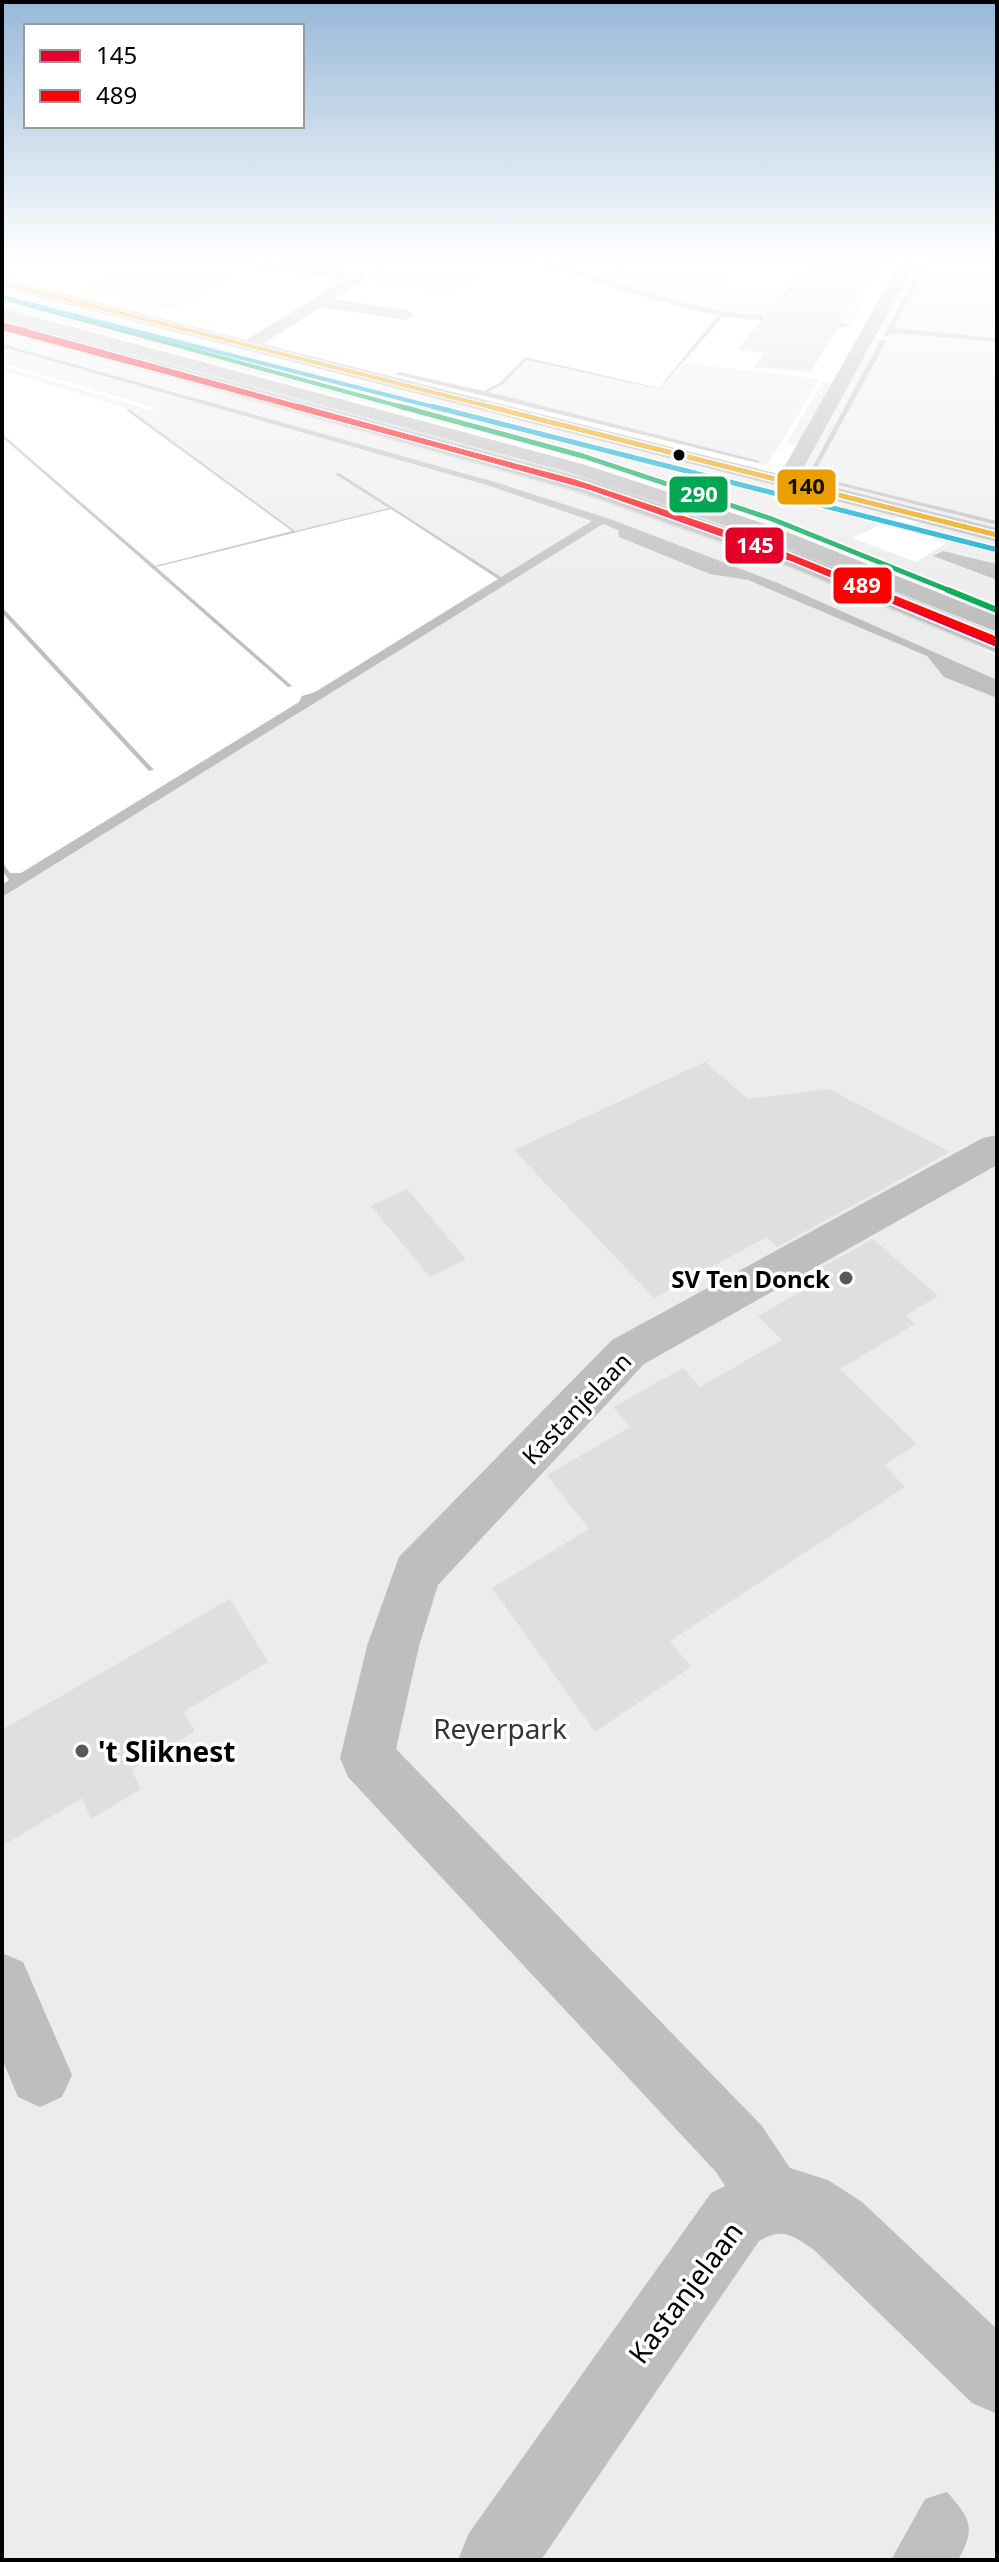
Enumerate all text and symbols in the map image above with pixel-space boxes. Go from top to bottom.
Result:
legend [24,24,304,128]
text: 145 [96,38,137,71]
text: 489 [96,78,137,111]
unlabelled marker [671,447,687,463]
line badge: 140 [776,468,837,506]
text: 140 [787,470,825,500]
line badge: 290 [668,475,729,514]
text: 290 [680,478,718,508]
line badge: 145 [724,526,785,565]
text: 145 [736,529,774,559]
line badge: 489 [832,566,893,605]
text: 489 [843,569,881,599]
place label: SV Ten Donck [671,1262,830,1295]
marker: SV Ten Donck [837,1269,855,1287]
street label: Kastanjelaan [514,1345,638,1471]
park label: Reyerpark [433,1709,567,1747]
place label: 't Sliknest [98,1732,236,1770]
marker: 't Sliknest [73,1742,91,1760]
street label: Kastanjelaan [619,2213,751,2371]

